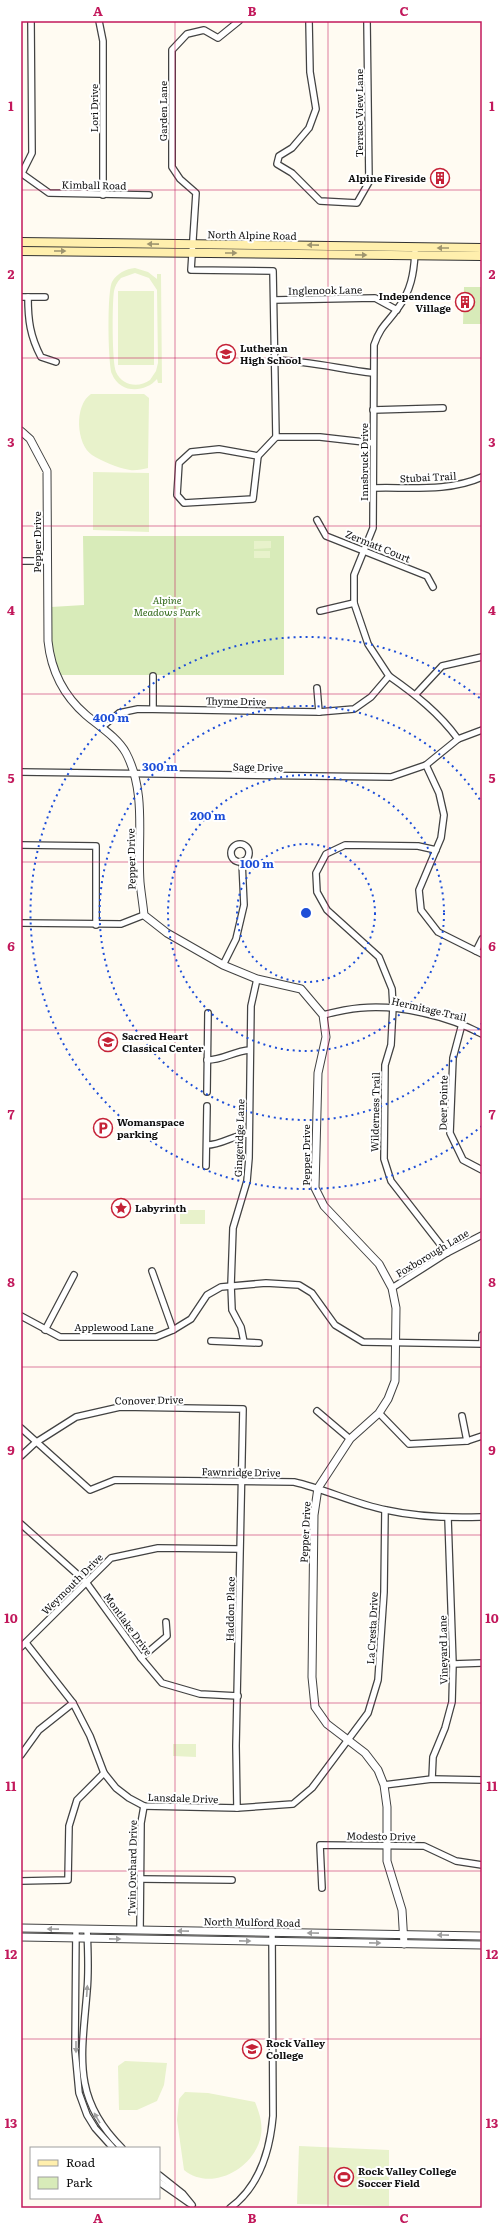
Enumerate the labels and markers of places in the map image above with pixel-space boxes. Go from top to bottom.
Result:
building icon: Alpine Fireside [429,167,451,189]
place label: Alpine Fireside [348,170,426,185]
place label: Independence Village [379,288,451,315]
building icon: Independence Village [454,291,476,313]
place label: Lutheran High School [240,340,302,367]
school or university icon: Lutheran High School [215,343,237,365]
centre of rings [299,906,313,920]
place label: Sacred Heart Classical Center [122,1028,204,1055]
school or university icon: Sacred Heart Classical Center [97,1031,119,1053]
place label: Womanspace parking [117,1114,185,1141]
parking icon: Womanspace parking [92,1117,114,1139]
place icon: Labyrinth [110,1197,132,1219]
place label: Labyrinth [135,1200,187,1215]
place label: Rock Valley College [266,2035,326,2062]
school or university icon: Rock Valley College [241,2038,263,2060]
place label: Rock Valley College Soccer Field [358,2163,457,2190]
sports icon: Rock Valley College Soccer Field [333,2166,355,2188]

